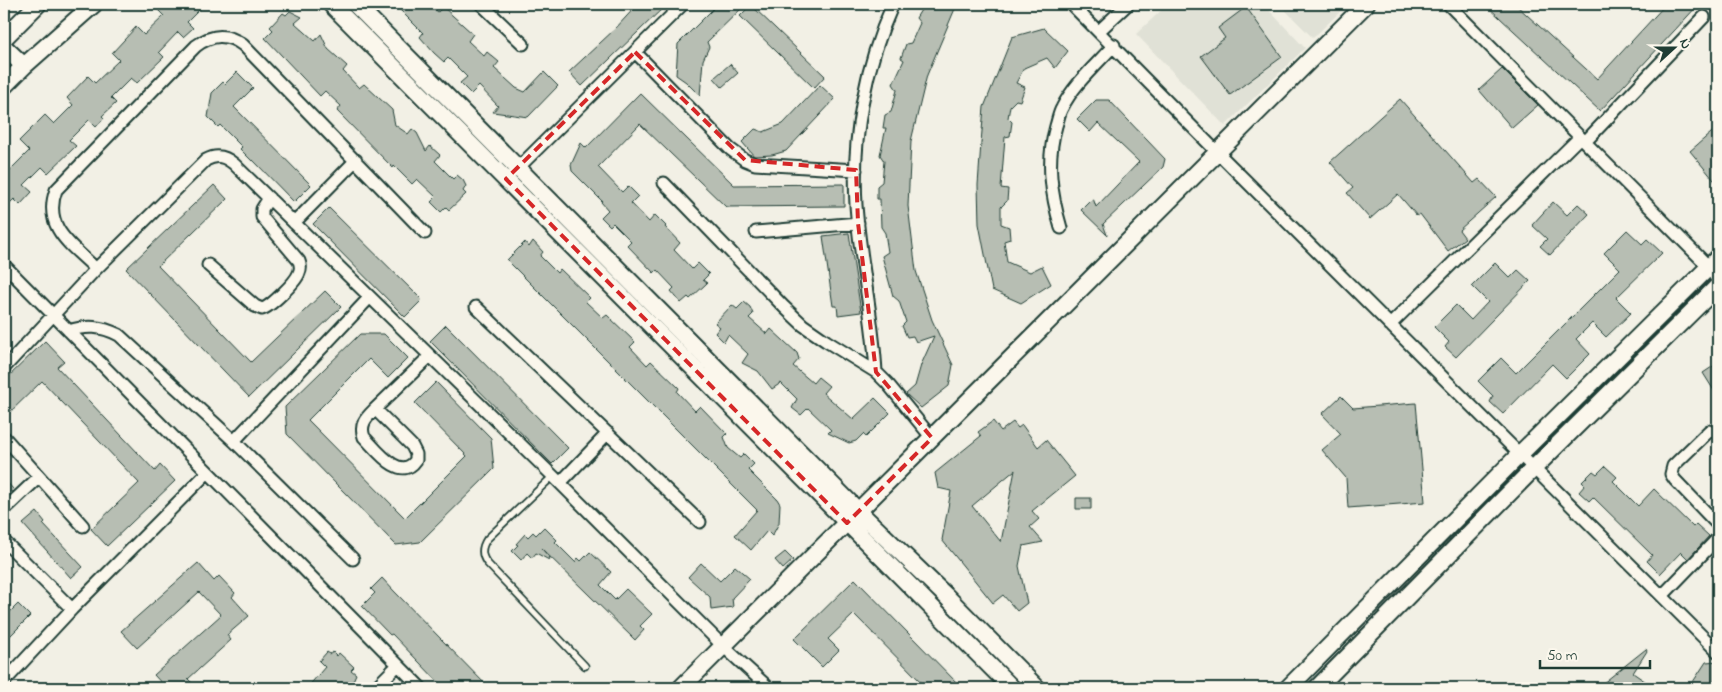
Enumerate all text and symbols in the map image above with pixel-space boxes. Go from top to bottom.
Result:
north arrow [1650,22,1700,72]
text: N [1673,36,1696,52]
scale bar [1540,637,1650,669]
text: 50 m [1547,645,1578,667]

